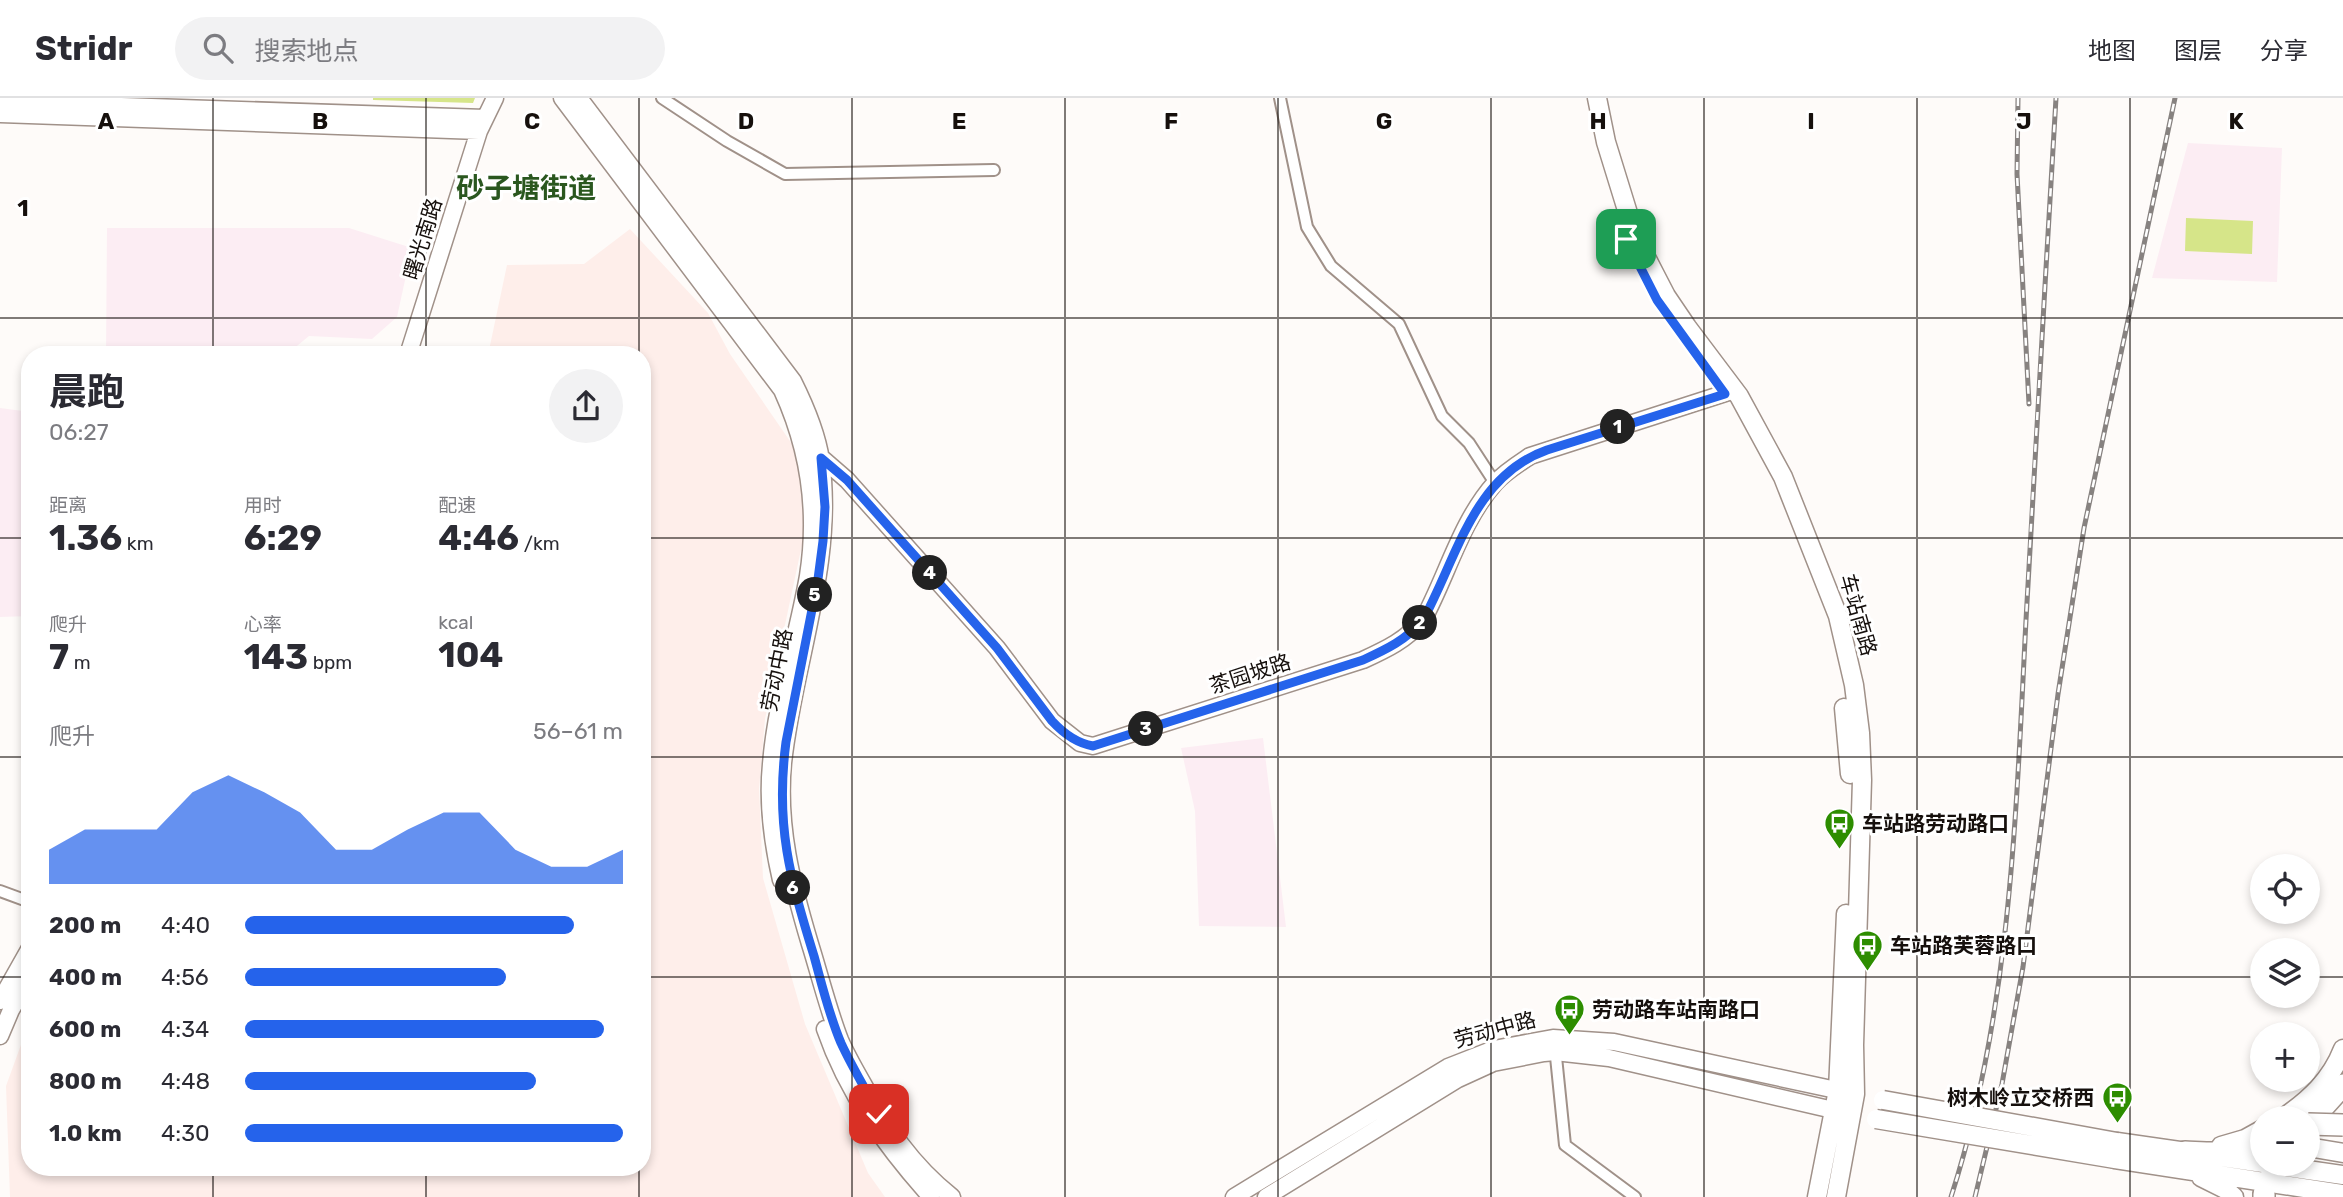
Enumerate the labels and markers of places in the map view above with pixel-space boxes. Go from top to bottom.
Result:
pin [1596,209,1656,269]
pin: 1 [1600,410,1636,444]
pin: 4 [912,556,948,590]
pin: 5 [798,578,832,612]
pin: 2 [1402,606,1438,640]
pin: 3 [1128,712,1164,746]
bus stop icon: 车站路劳动路口 [1822,807,1856,851]
place label: 车站路劳动路口 [1862,811,2009,836]
pin: 6 [776,870,810,906]
bus stop icon: 车站路芙蓉路口 [1850,929,1884,973]
place label: 车站路芙蓉路口 [1890,933,2037,958]
bus stop icon: 劳动路车站南路口 [1552,993,1586,1037]
place label: 劳动路车站南路口 [1592,997,1760,1022]
bus stop icon: 树木岭立交桥西 [2100,1081,2134,1125]
pin [849,1084,909,1144]
place label: 树木岭立交桥西 [1947,1085,2094,1110]

